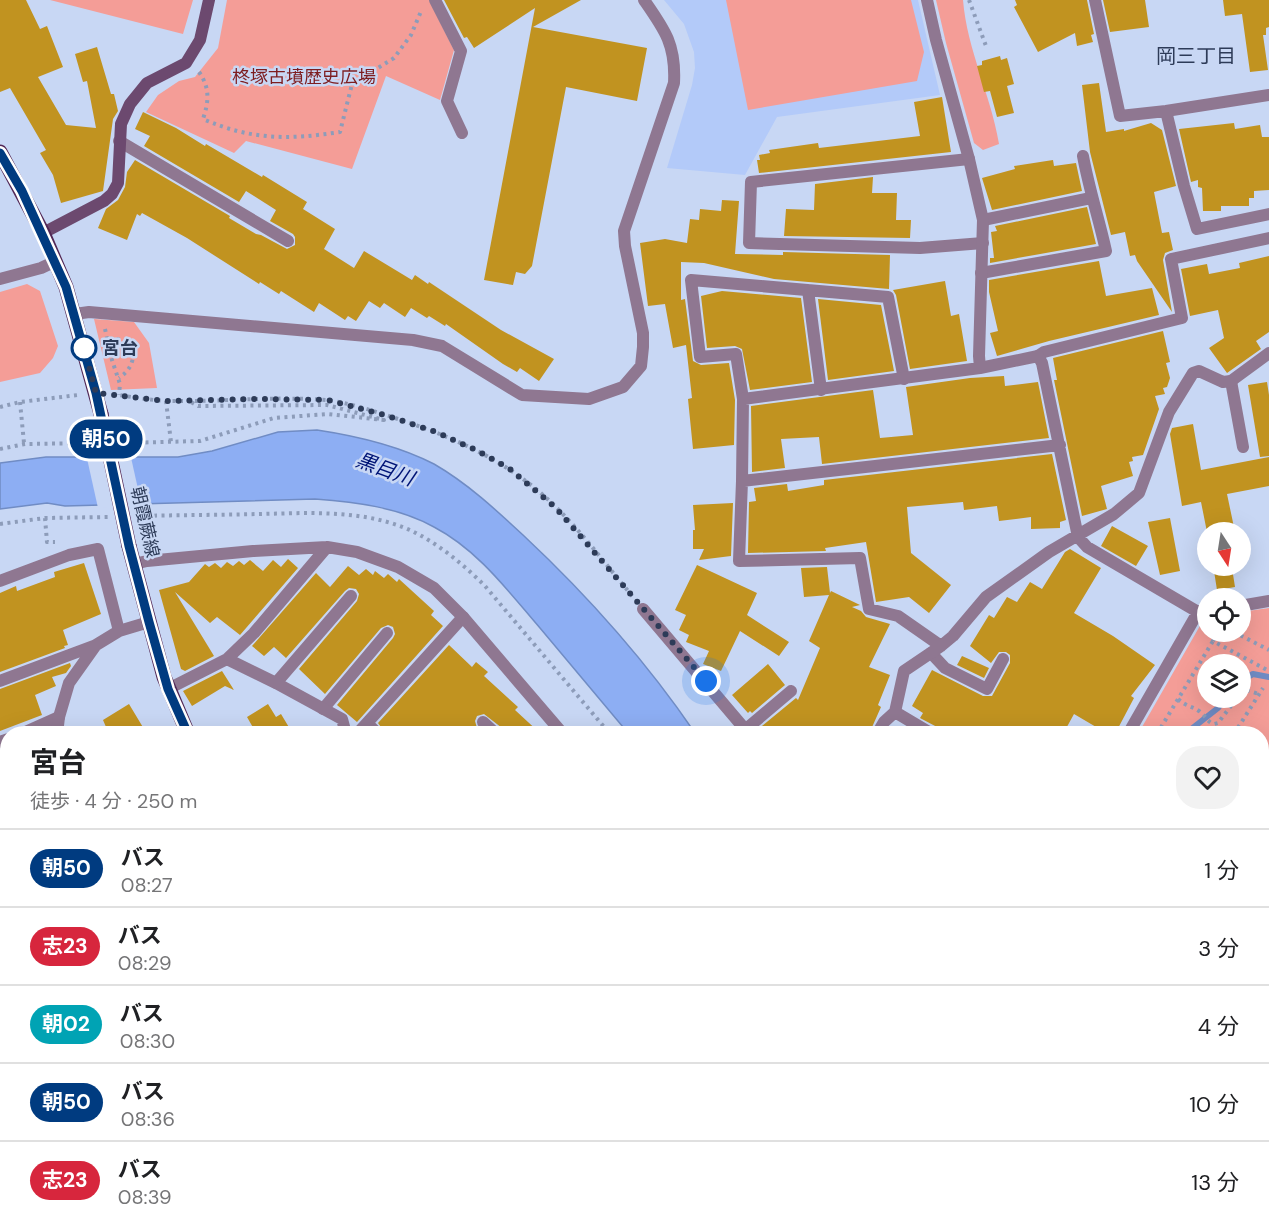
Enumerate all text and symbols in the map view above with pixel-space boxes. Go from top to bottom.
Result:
district label: 岡三丁目 [1156,43,1236,69]
park label: 柊塚古墳歴史広場 [232,65,376,89]
marker: 宮台 [71,335,97,361]
place label: 宮台 [102,336,138,360]
line badge: 朝50 [72,420,140,458]
text: 朝50 [82,425,130,453]
water label: 黒目川 [352,447,420,492]
street label: 朝霞蕨線 [125,484,165,560]
north arrow [1197,522,1251,576]
map controls [1197,522,1251,708]
button: locate [1197,588,1251,642]
button: layers [1197,654,1251,708]
your location [691,666,721,696]
text: 宮台 [30,744,86,781]
button: heart [1176,746,1239,809]
text: 徒歩 · 4 分 · 250 m [30,788,197,814]
text: バス [121,843,165,872]
text: 朝50 [42,854,91,882]
text: 1 分 [1204,856,1239,885]
text: 08:27 [121,872,173,898]
text: バス [118,921,162,950]
text: 志23 [42,932,88,960]
text: 3 分 [1198,934,1239,963]
text: 08:29 [118,950,172,976]
text: バス [120,999,164,1028]
text: 朝02 [42,1010,90,1038]
text: 4 分 [1198,1012,1239,1041]
text: 08:30 [120,1028,175,1054]
text: バス [121,1077,165,1106]
text: 朝50 [42,1088,91,1116]
text: 10 分 [1189,1090,1239,1119]
text: 08:36 [121,1106,175,1132]
text: バス [118,1155,162,1184]
text: 志23 [42,1166,88,1194]
text: 13 分 [1191,1168,1239,1197]
text: 08:39 [118,1184,171,1210]

